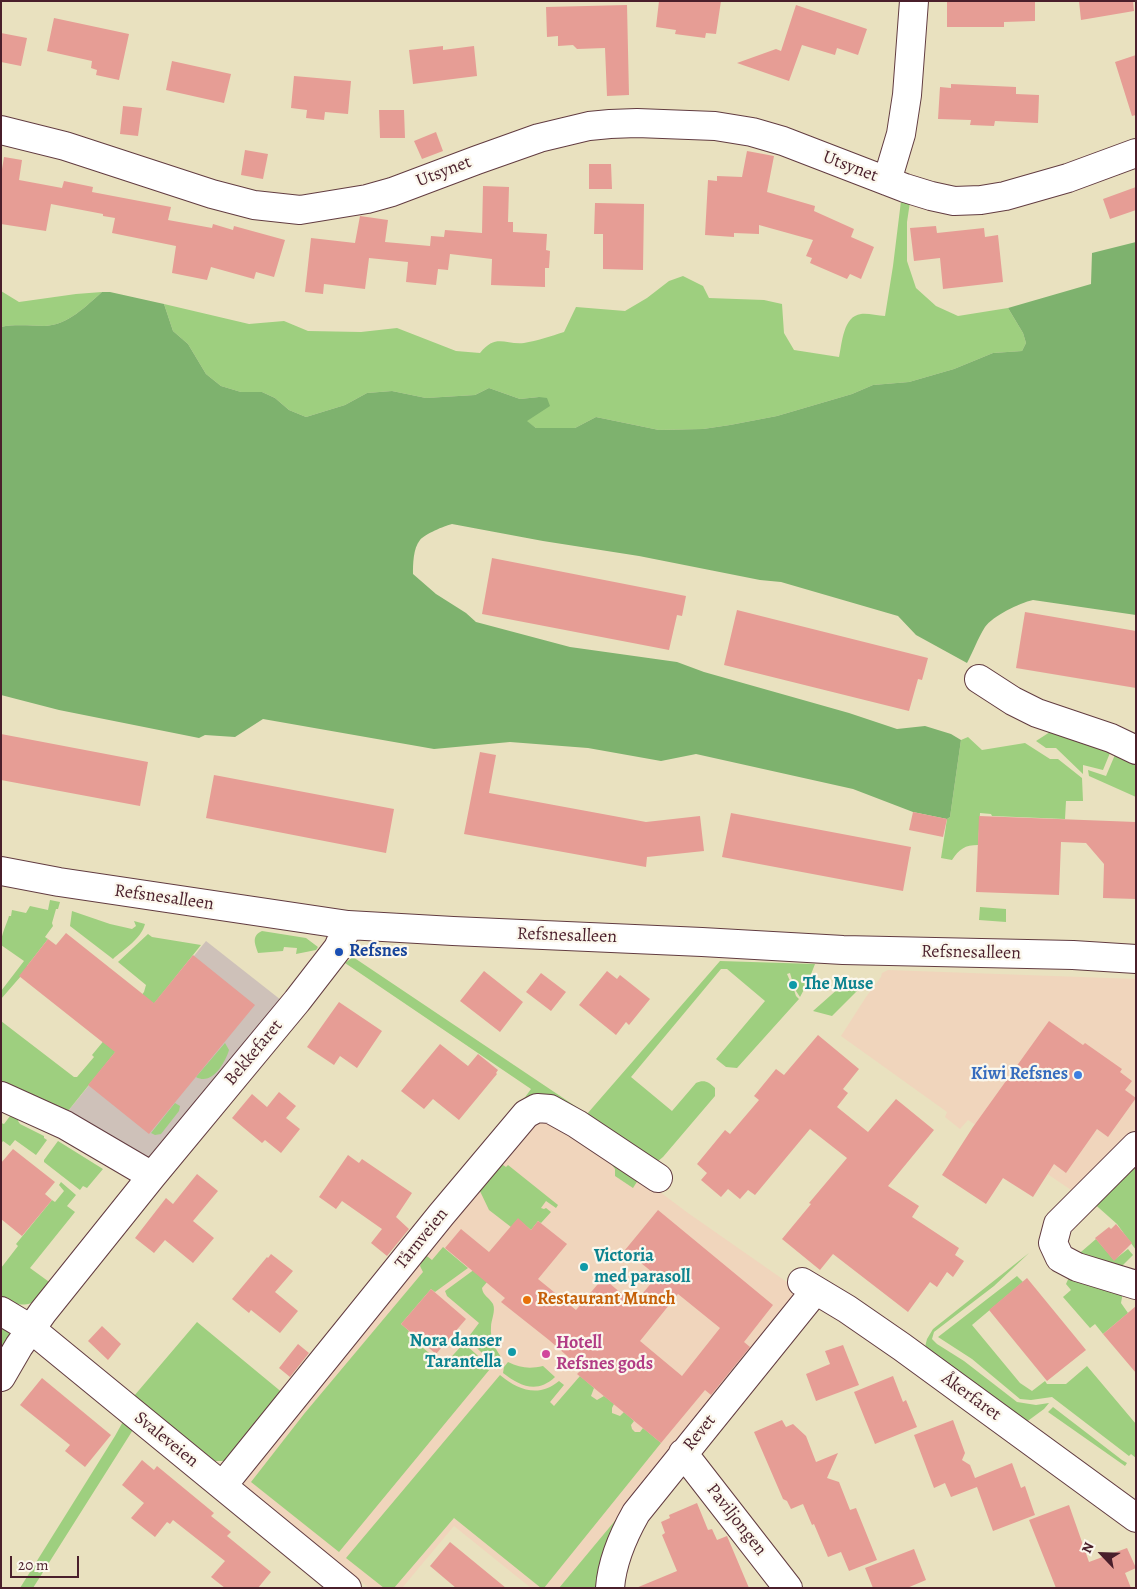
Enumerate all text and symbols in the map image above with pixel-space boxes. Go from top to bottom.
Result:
street label: Utsynet [819,147,881,187]
street label: Utsynet [413,152,475,192]
street label: Refsnesalleen [113,880,215,916]
street label: Refsnesalleen [517,923,617,949]
place label: Refsnes [349,941,408,963]
street label: Refsnesalleen [921,941,1021,965]
marker: Refsnes [333,946,345,958]
place label: The Muse [803,974,873,996]
marker: The Muse [787,979,799,991]
street label: Bekkefaret [220,1016,288,1090]
place label: Kiwi Refsnes [971,1064,1068,1086]
marker: Kiwi Refsnes [1072,1069,1084,1081]
street label: Tårnveien [391,1204,453,1274]
place label: Victoria med parasoll [594,1246,691,1288]
marker: Victoria med parasoll [578,1261,590,1273]
place label: Restaurant Munch [537,1289,676,1311]
marker: Restaurant Munch [521,1294,533,1306]
place label: Nora danser Tarantella [409,1331,502,1374]
place label: Hotell Refsnes gods [556,1333,653,1376]
marker: Nora danser Tarantella [506,1346,518,1358]
marker: Hotell Refsnes gods [540,1348,552,1360]
street label: Åkerfaret [937,1368,1005,1426]
street label: Svaleveien [129,1408,203,1472]
street label: Revet [679,1411,721,1455]
street label: Paviljongen [701,1480,771,1560]
north arrow [1077,1529,1127,1579]
text: N [1077,1539,1099,1556]
scale bar [12,1546,81,1578]
text: 20 m [18,1555,49,1575]

